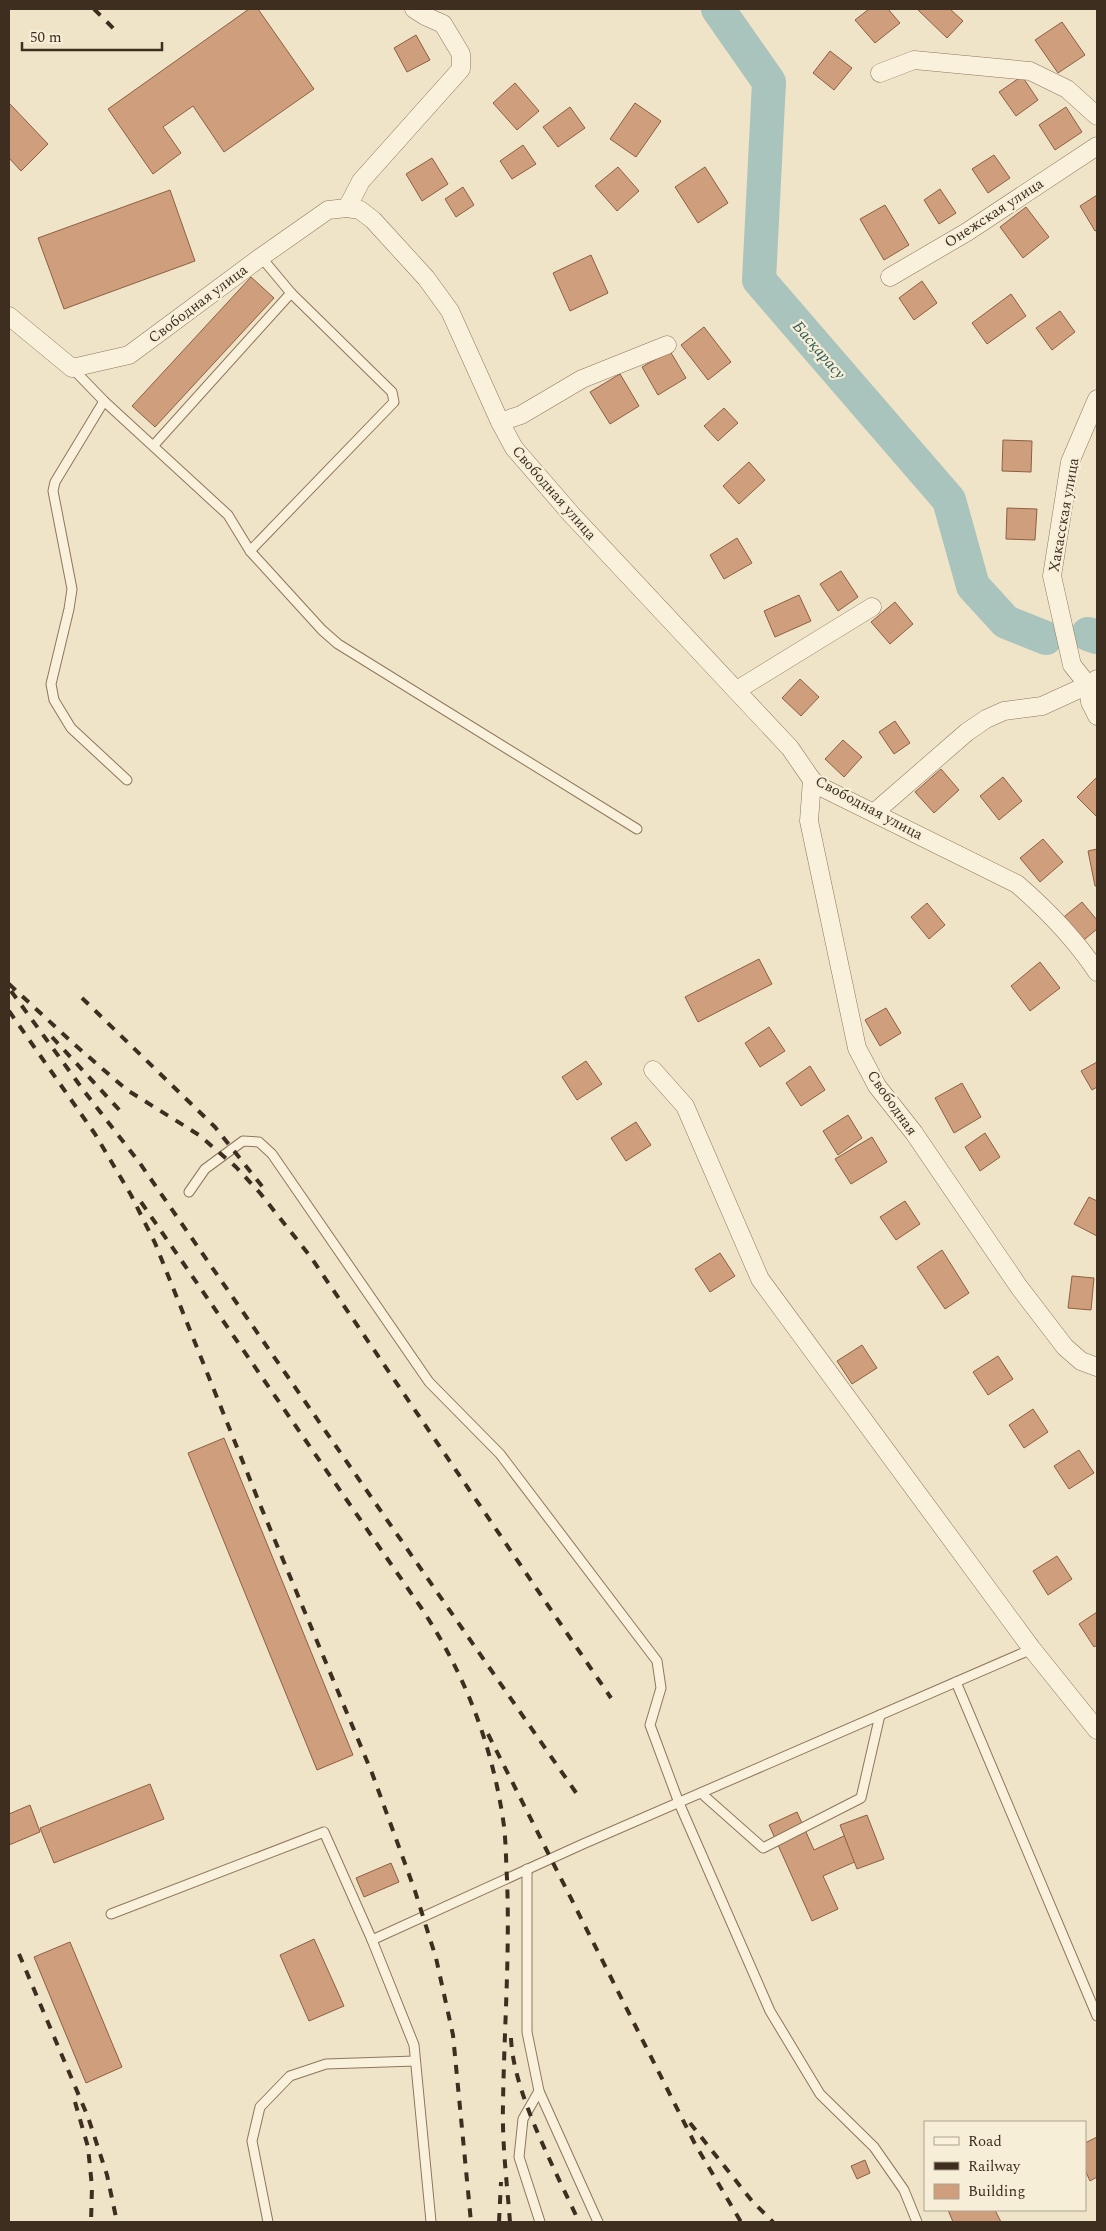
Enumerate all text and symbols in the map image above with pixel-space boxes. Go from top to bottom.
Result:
scale bar [22,20,162,52]
text: 50 m [30,26,62,49]
street label: Онежская улица [940,172,1049,254]
street label: Свободная улица [143,259,253,349]
water label: Басқарасу [787,315,851,385]
street label: Свободная улица [506,440,602,546]
street label: Хакасская улица [1043,455,1086,574]
street label: Свободная улица [811,770,928,846]
street label: Свободная [861,1066,923,1140]
legend [924,2121,1086,2211]
text: Road [968,2130,1002,2153]
text: Railway [968,2155,1021,2178]
text: Building [968,2180,1025,2203]

